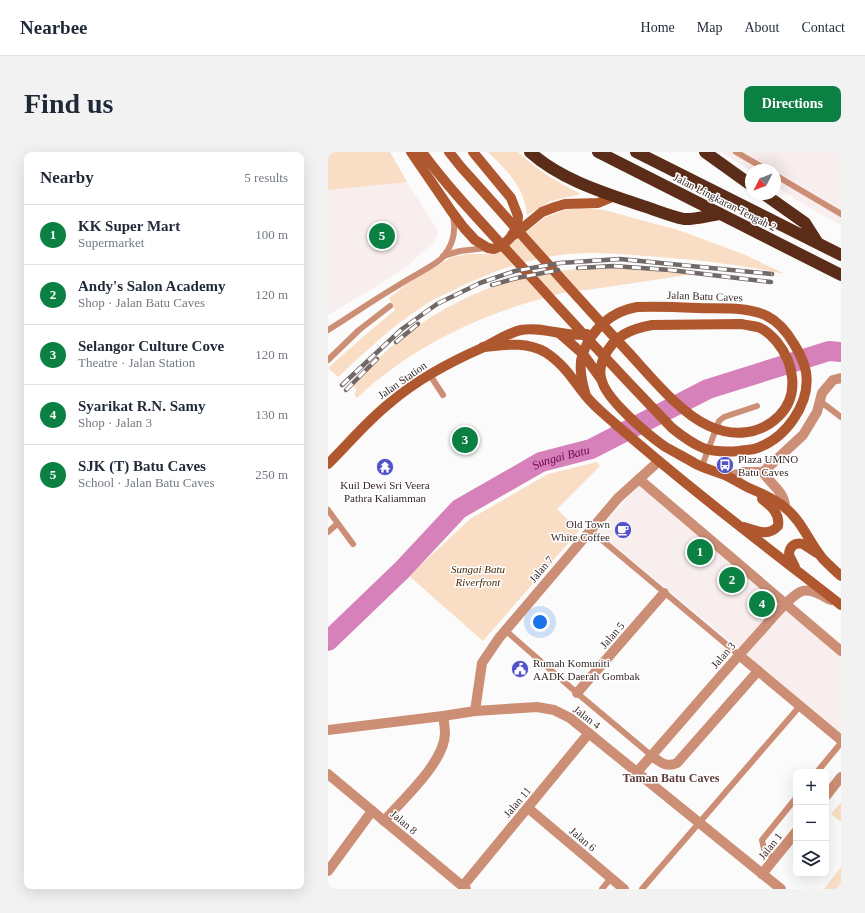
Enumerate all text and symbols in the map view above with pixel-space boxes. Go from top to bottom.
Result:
text: Nearbee [20,17,88,38]
text: Home [641,20,675,35]
text: Map [697,20,722,35]
text: About [744,20,779,35]
text: Contact [801,20,845,35]
button: Directions [744,86,841,122]
text: Find us [24,88,114,119]
north arrow [745,164,781,200]
text: Nearby [40,168,94,187]
text: 5 results [244,170,288,185]
street label: Jalan Lingkaran Tengah 2 [672,171,778,233]
text: KK Super Mart [78,218,180,234]
pin: 5 [369,221,395,251]
text: 1 [50,227,56,242]
text: 100 m [255,227,288,242]
text: Supermarket [78,235,144,250]
text: Andy's Salon Academy [78,278,226,294]
text: 2 [50,287,56,302]
text: 120 m [255,287,288,302]
street label: Jalan Batu Caves [667,289,743,303]
text: Shop · Jalan Batu Caves [78,295,205,310]
text: Selangor Culture Cove [78,338,224,354]
text: 3 [50,347,56,362]
text: 120 m [255,347,288,362]
text: Theatre · Jalan Station [78,355,195,370]
street label: Jalan Station [375,359,429,401]
text: Syarikat R.N. Samy [78,398,206,414]
text: 4 [50,407,56,422]
text: 130 m [255,407,288,422]
text: Shop · Jalan 3 [78,415,152,430]
pin: 3 [452,425,478,455]
water label: Sungai Batu [530,443,591,473]
place label: Plaza UMNO Batu Caves [738,453,798,478]
bus stop icon: Plaza UMNO Batu Caves [715,455,735,475]
temple icon: Kuil Dewi Sri Veera Pathra Kaliamman [375,457,395,477]
text: SJK (T) Batu Caves [78,458,206,474]
text: 5 [50,467,56,482]
text: 250 m [255,467,288,482]
text: School · Jalan Batu Caves [78,475,214,490]
place label: Kuil Dewi Sri Veera Pathra Kaliamman [340,479,430,504]
place label: Old Town White Coffee [551,518,610,543]
cafe icon: Old Town White Coffee [613,520,633,540]
pin: 1 [687,537,713,567]
street label: Jalan 7 [526,553,556,585]
park label: Sungai Batu Riverfront [451,563,506,588]
pin: 2 [719,565,745,595]
pin: 4 [749,589,775,619]
your location [530,612,550,632]
street label: Jalan 5 [597,619,627,651]
street label: Jalan 3 [708,639,738,671]
place label: Rumah Komuniti AADK Daerah Gombak [533,657,640,682]
public building icon: Rumah Komuniti AADK Daerah Gombak [510,659,530,679]
street label: Jalan 4 [571,703,603,731]
map controls [793,769,829,877]
button: + [793,769,829,805]
district label: Taman Batu Caves [623,771,720,785]
street label: Jalan 11 [501,784,533,820]
button: − [793,805,829,841]
street label: Jalan 8 [388,807,420,837]
street label: Jalan 6 [567,824,599,854]
street label: Jalan 1 [756,830,784,862]
button: layers [793,841,829,877]

